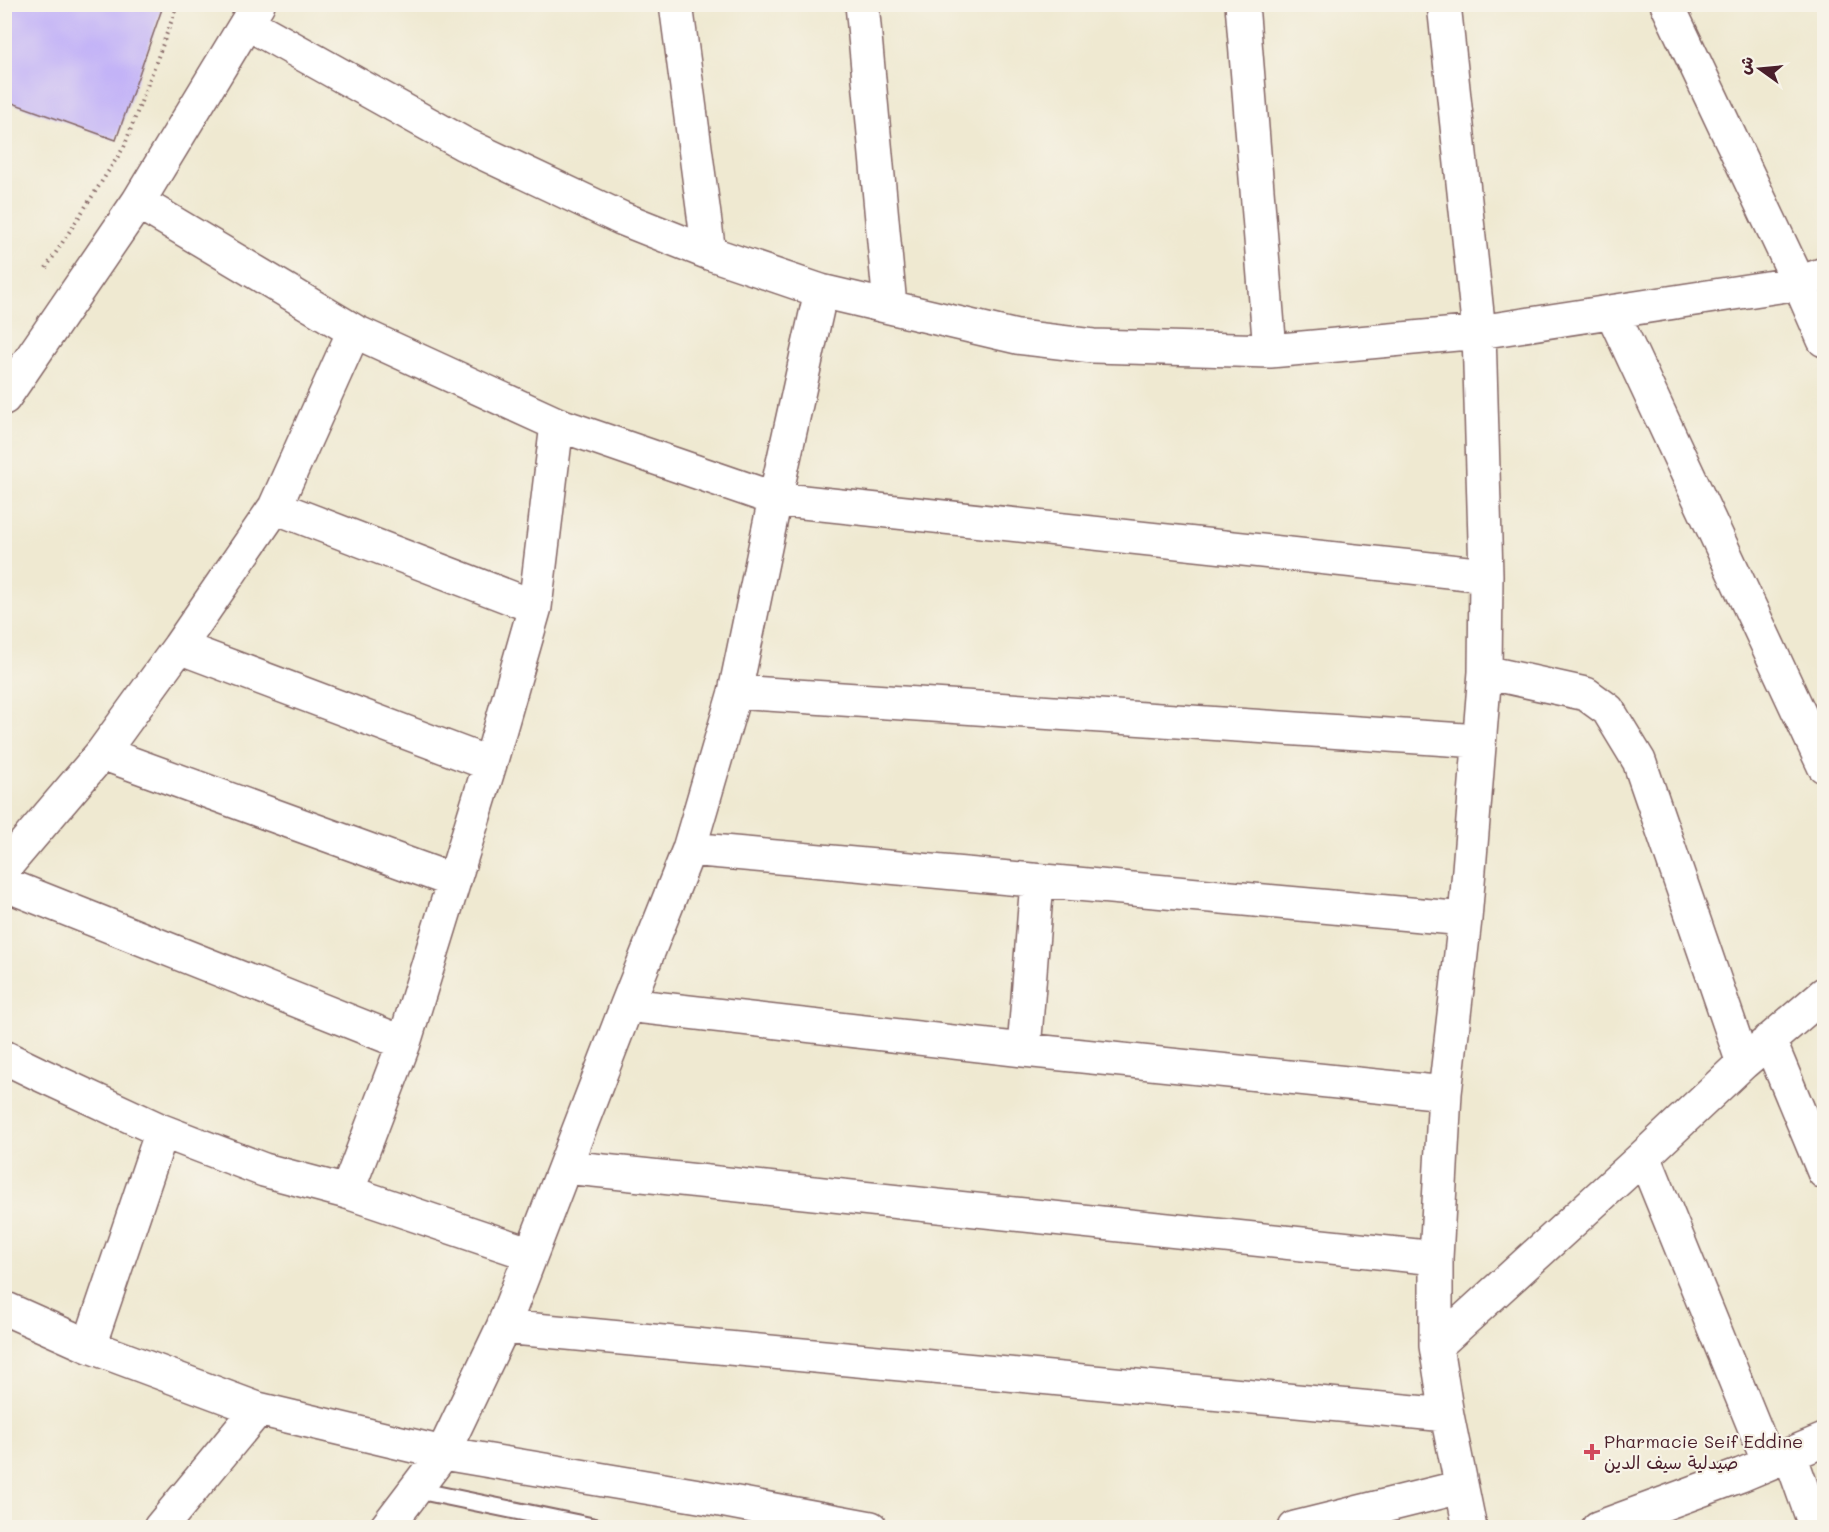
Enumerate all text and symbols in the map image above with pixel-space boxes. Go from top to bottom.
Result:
north arrow [1730,39,1790,99]
text: ش [1733,54,1757,76]
place label: Pharmacie Seif Eddine صيدلية سيف الدين [1604,1429,1803,1474]
marker: Pharmacie Seif Eddine صيدلية سيف الدين [1585,1445,1599,1459]

